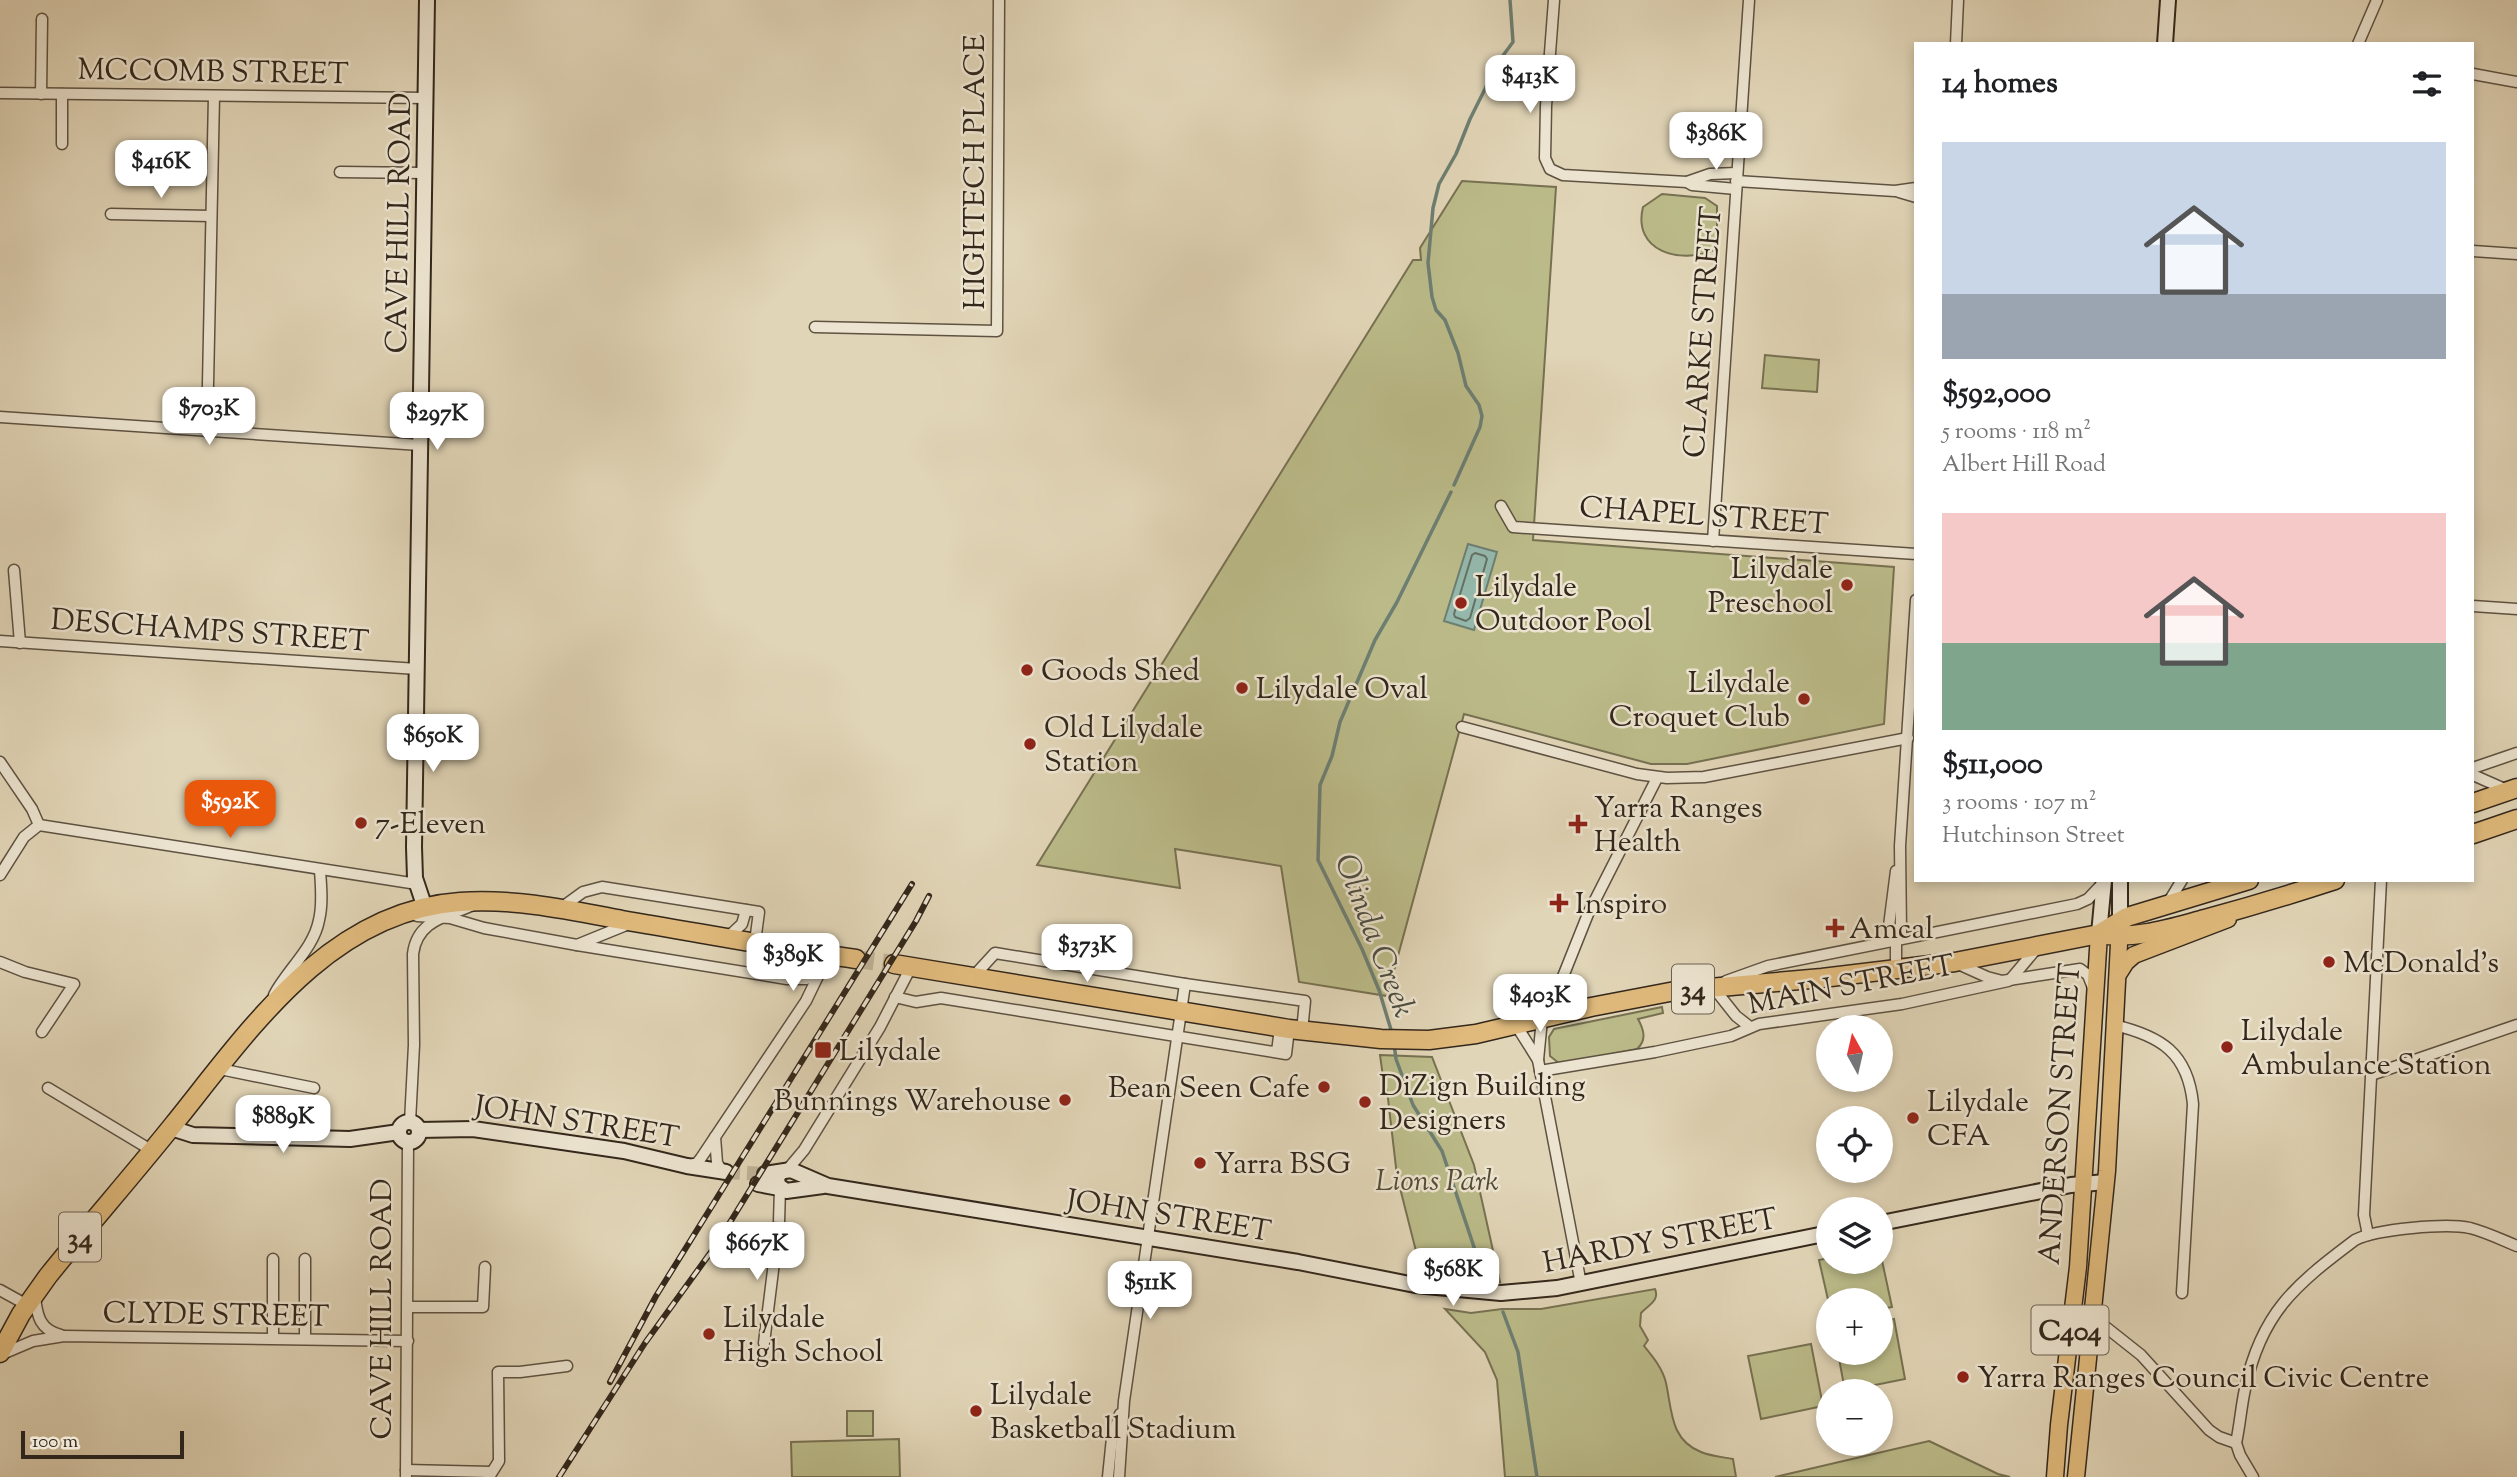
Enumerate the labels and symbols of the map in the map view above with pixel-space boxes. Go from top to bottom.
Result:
street label: HIGHTECH PLACE [955,34,998,310]
street label: MCCOMB STREET [77,50,349,97]
pin: $413K [1481,55,1579,115]
street label: CAVE HILL ROAD [377,92,424,354]
pin: $386K [1667,113,1765,172]
pin: $416K [112,140,210,200]
street label: CLARKE STREET [1674,205,1735,460]
pin: $703K [160,388,258,447]
pin: $297K [388,392,486,452]
street label: CHAPEL STREET [1578,487,1830,548]
place label: Lilydale Preschool [1708,549,1833,626]
place label: Lilydale Outdoor Pool [1475,567,1652,644]
marker: Lilydale Preschool [1839,577,1855,593]
marker: Lilydale Outdoor Pool [1453,595,1469,611]
street label: DESCHAMPS STREET [49,600,370,665]
place label: Goods Shed [1041,651,1200,694]
marker: Goods Shed [1019,662,1035,678]
place label: Lilydale Croquet Club [1609,663,1790,740]
place label: Lilydale Oval [1256,669,1428,712]
marker: Lilydale Oval [1234,680,1250,696]
marker: Lilydale Croquet Club [1796,691,1812,707]
place label: Old Lilydale Station [1044,708,1203,785]
pin: $650K [384,714,482,774]
marker: Old Lilydale Station [1022,736,1038,752]
pin: $592K [181,780,279,840]
place label: Yarra Ranges Health [1594,788,1763,865]
place label: 7-Eleven [375,804,486,847]
marker: Yarra Ranges Health [1568,814,1588,834]
marker: 7-Eleven [353,815,369,831]
water label: Olinda Creek [1321,848,1425,1025]
place label: Inspiro [1575,884,1667,927]
marker: Inspiro [1549,893,1569,913]
place label: Amcal [1849,909,1934,952]
marker: Amcal [1827,920,1843,936]
pin: $373K [1038,925,1136,984]
pin: $389K [744,934,842,993]
place label: McDonald's [2343,943,2499,986]
street label: MAIN STREET [1744,945,1959,1028]
marker: McDonald's [2321,954,2337,970]
street label: ANDERSON STREET [2029,962,2093,1267]
road number: 34 [1672,964,1714,1014]
pin: $403K [1491,974,1589,1034]
place label: Lilydale Ambulance Station [2241,1011,2492,1088]
north arrow [1816,1015,1894,1092]
place label: Lilydale [839,1031,941,1074]
marker: Lilydale Ambulance Station [2219,1039,2235,1055]
marker: Lilydale [813,1040,833,1060]
place label: DiZign Building Designers [1379,1066,1586,1143]
place label: Bean Seen Cafe [1108,1068,1310,1111]
marker: Bean Seen Cafe [1316,1079,1332,1095]
place label: Bunnings Warehouse [774,1081,1051,1124]
place label: Lilydale CFA [1927,1082,2029,1159]
street label: JOHN STREET [469,1086,682,1161]
marker: Bunnings Warehouse [1057,1092,1073,1108]
marker: DiZign Building Designers [1357,1094,1373,1110]
pin: $889K [234,1096,332,1155]
marker: Lilydale CFA [1905,1110,1921,1126]
place label: Yarra BSG [1214,1144,1351,1187]
marker: Yarra BSG [1192,1155,1208,1171]
park label: Lions Park [1375,1161,1499,1204]
street label: CAVE HILL ROAD [362,1179,405,1439]
street label: JOHN STREET [1061,1180,1274,1255]
street label: HARDY STREET [1539,1199,1781,1286]
road number: 34 [59,1212,101,1262]
pin: $667K [708,1222,806,1282]
pin: $568K [1404,1248,1502,1308]
pin: $511K [1101,1262,1199,1321]
street label: CLYDE STREET [102,1293,330,1340]
place label: Lilydale High School [723,1298,883,1375]
road number: C404 [2032,1306,2108,1354]
marker: Lilydale High School [701,1326,717,1342]
place label: Yarra Ranges Council Civic Centre [1977,1358,2430,1401]
marker: Yarra Ranges Council Civic Centre [1955,1369,1971,1385]
place label: Lilydale Basketball Stadium [990,1375,1237,1452]
marker: Lilydale Basketball Stadium [968,1403,984,1419]
scale bar [21,1428,184,1460]

